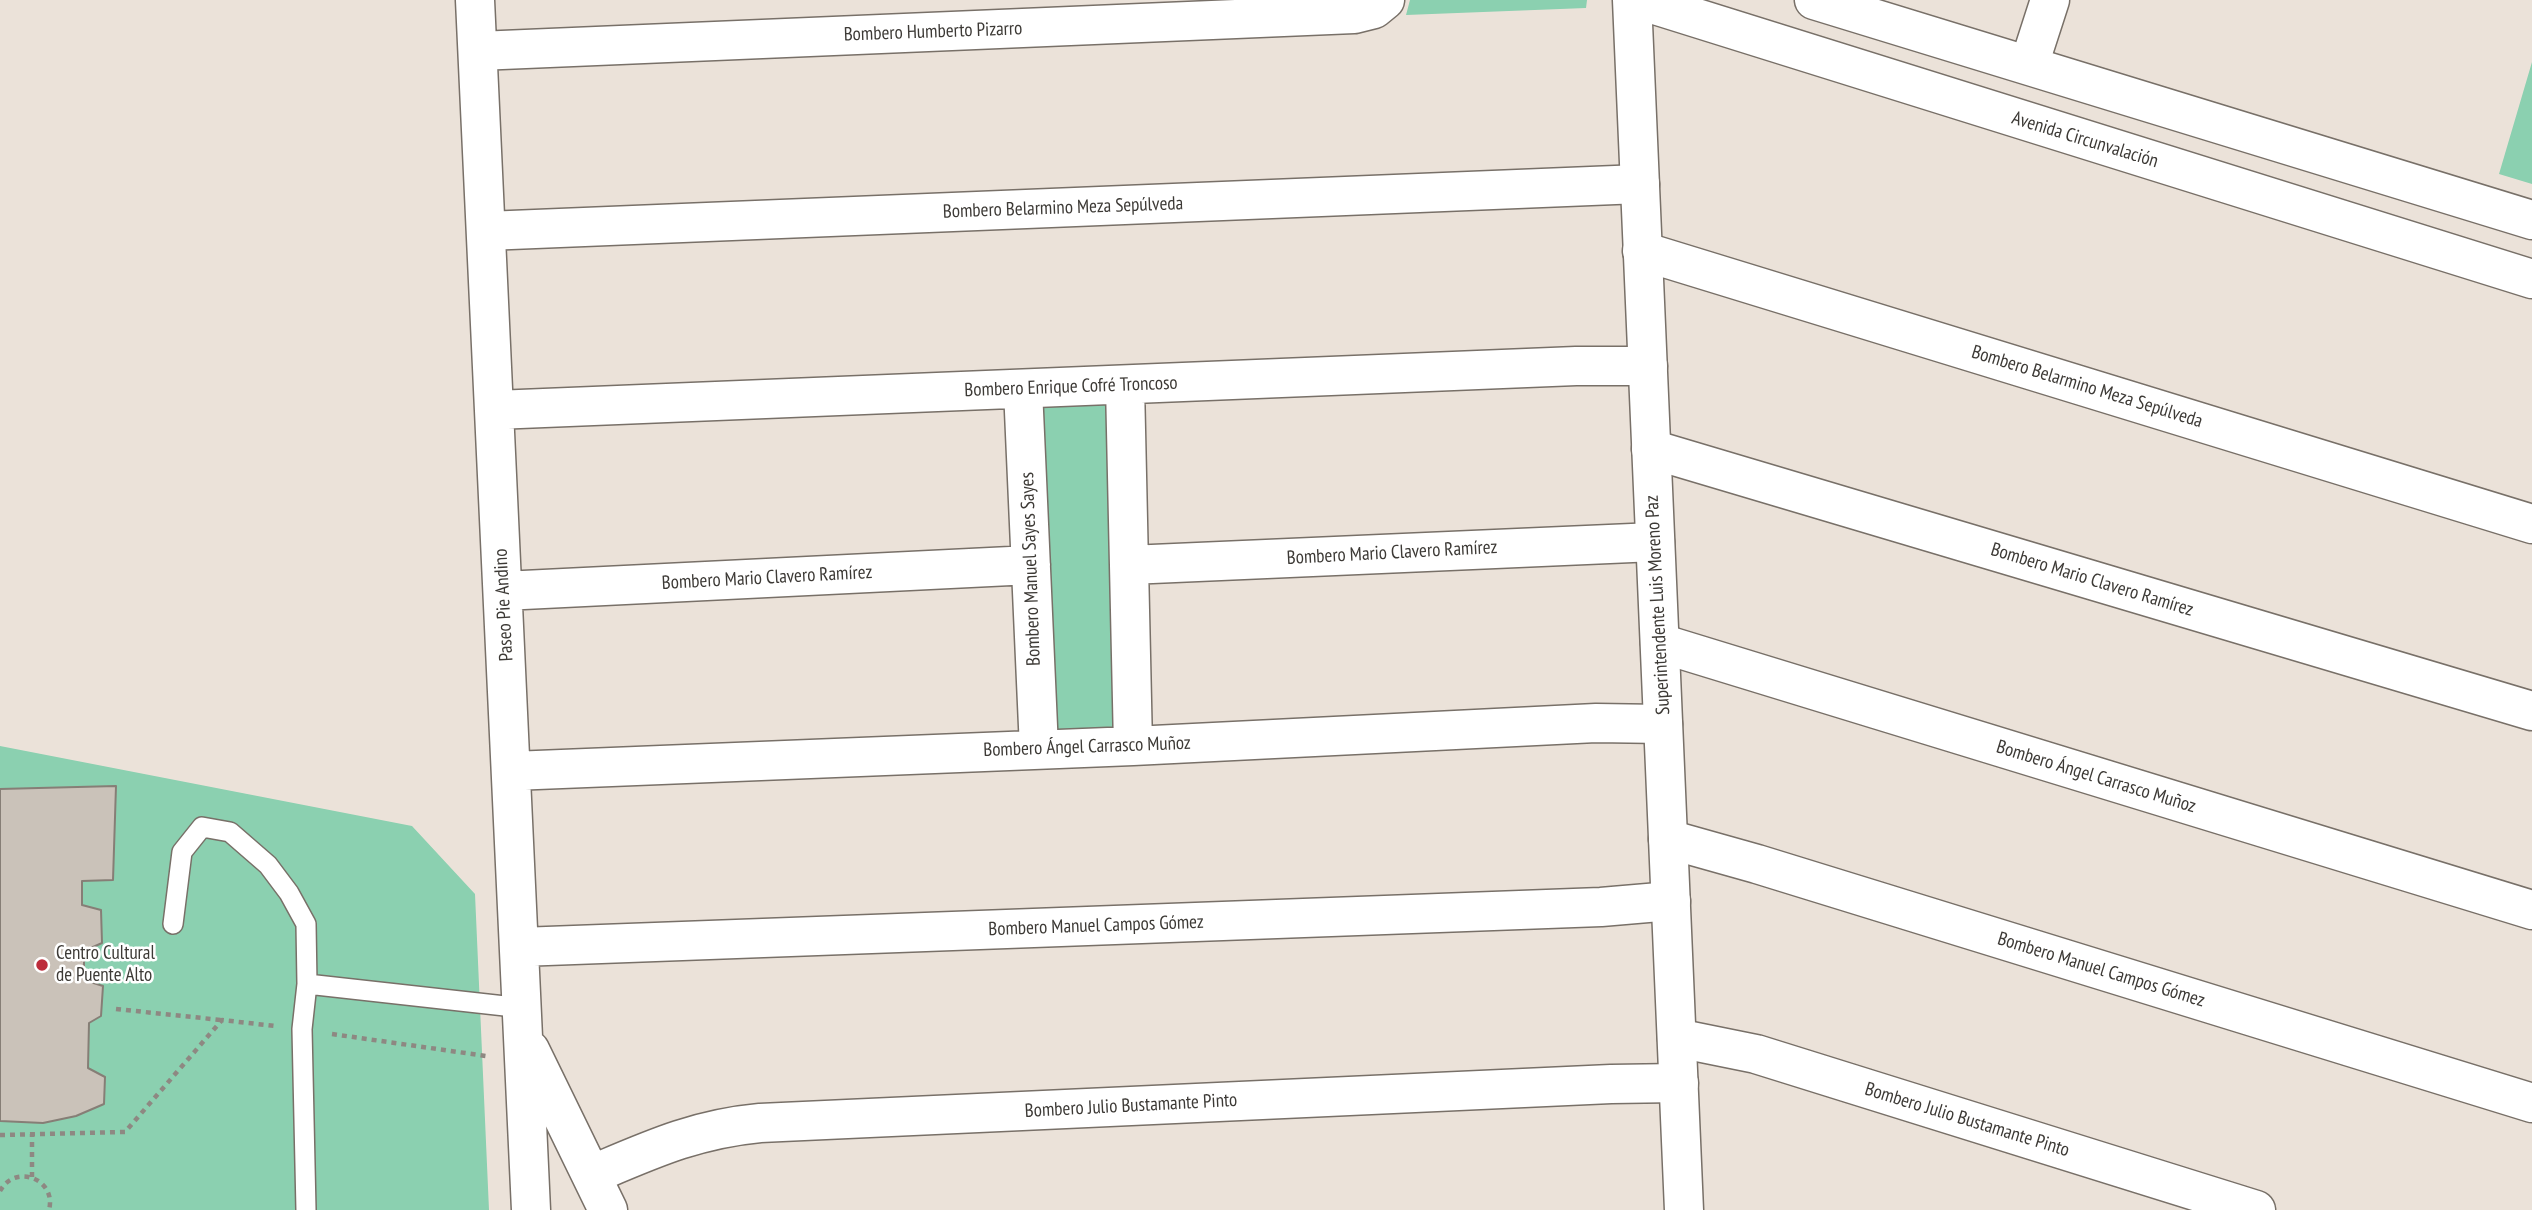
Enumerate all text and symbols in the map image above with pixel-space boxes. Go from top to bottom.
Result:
street label: Bombero Humberto Pizarro [843,17,1023,47]
street label: Avenida Circunvalación [2009,107,2161,173]
street label: Bombero Belarmino Meza Sepúlveda [942,192,1184,224]
street label: Bombero Belarmino Meza Sepúlveda [1969,341,2205,433]
street label: Bombero Enrique Cofré Troncoso [964,372,1178,402]
street label: Bombero Manuel Sayes Sayes [1016,472,1046,666]
street label: Superintendente Luis Moreno Paz [1641,495,1675,715]
street label: Bombero Mario Clavero Ramírez [1286,536,1498,570]
street label: Bombero Mario Clavero Ramírez [1988,538,2196,622]
street label: Paseo Pie Andino [490,548,518,662]
street label: Bombero Mario Clavero Ramírez [661,561,873,595]
street label: Bombero Ángel Carrasco Muñoz [983,732,1191,762]
street label: Bombero Ángel Carrasco Muñoz [1993,736,2199,818]
street label: Bombero Manuel Campos Gómez [988,911,1204,941]
street label: Bombero Manuel Campos Gómez [1995,928,2207,1012]
place label: Centro Cultural de Puente Alto [56,943,155,987]
marker: Centro Cultural de Puente Alto [34,957,50,973]
street label: Bombero Julio Bustamante Pinto [1862,1078,2072,1162]
street label: Bombero Julio Bustamante Pinto [1024,1089,1238,1123]

